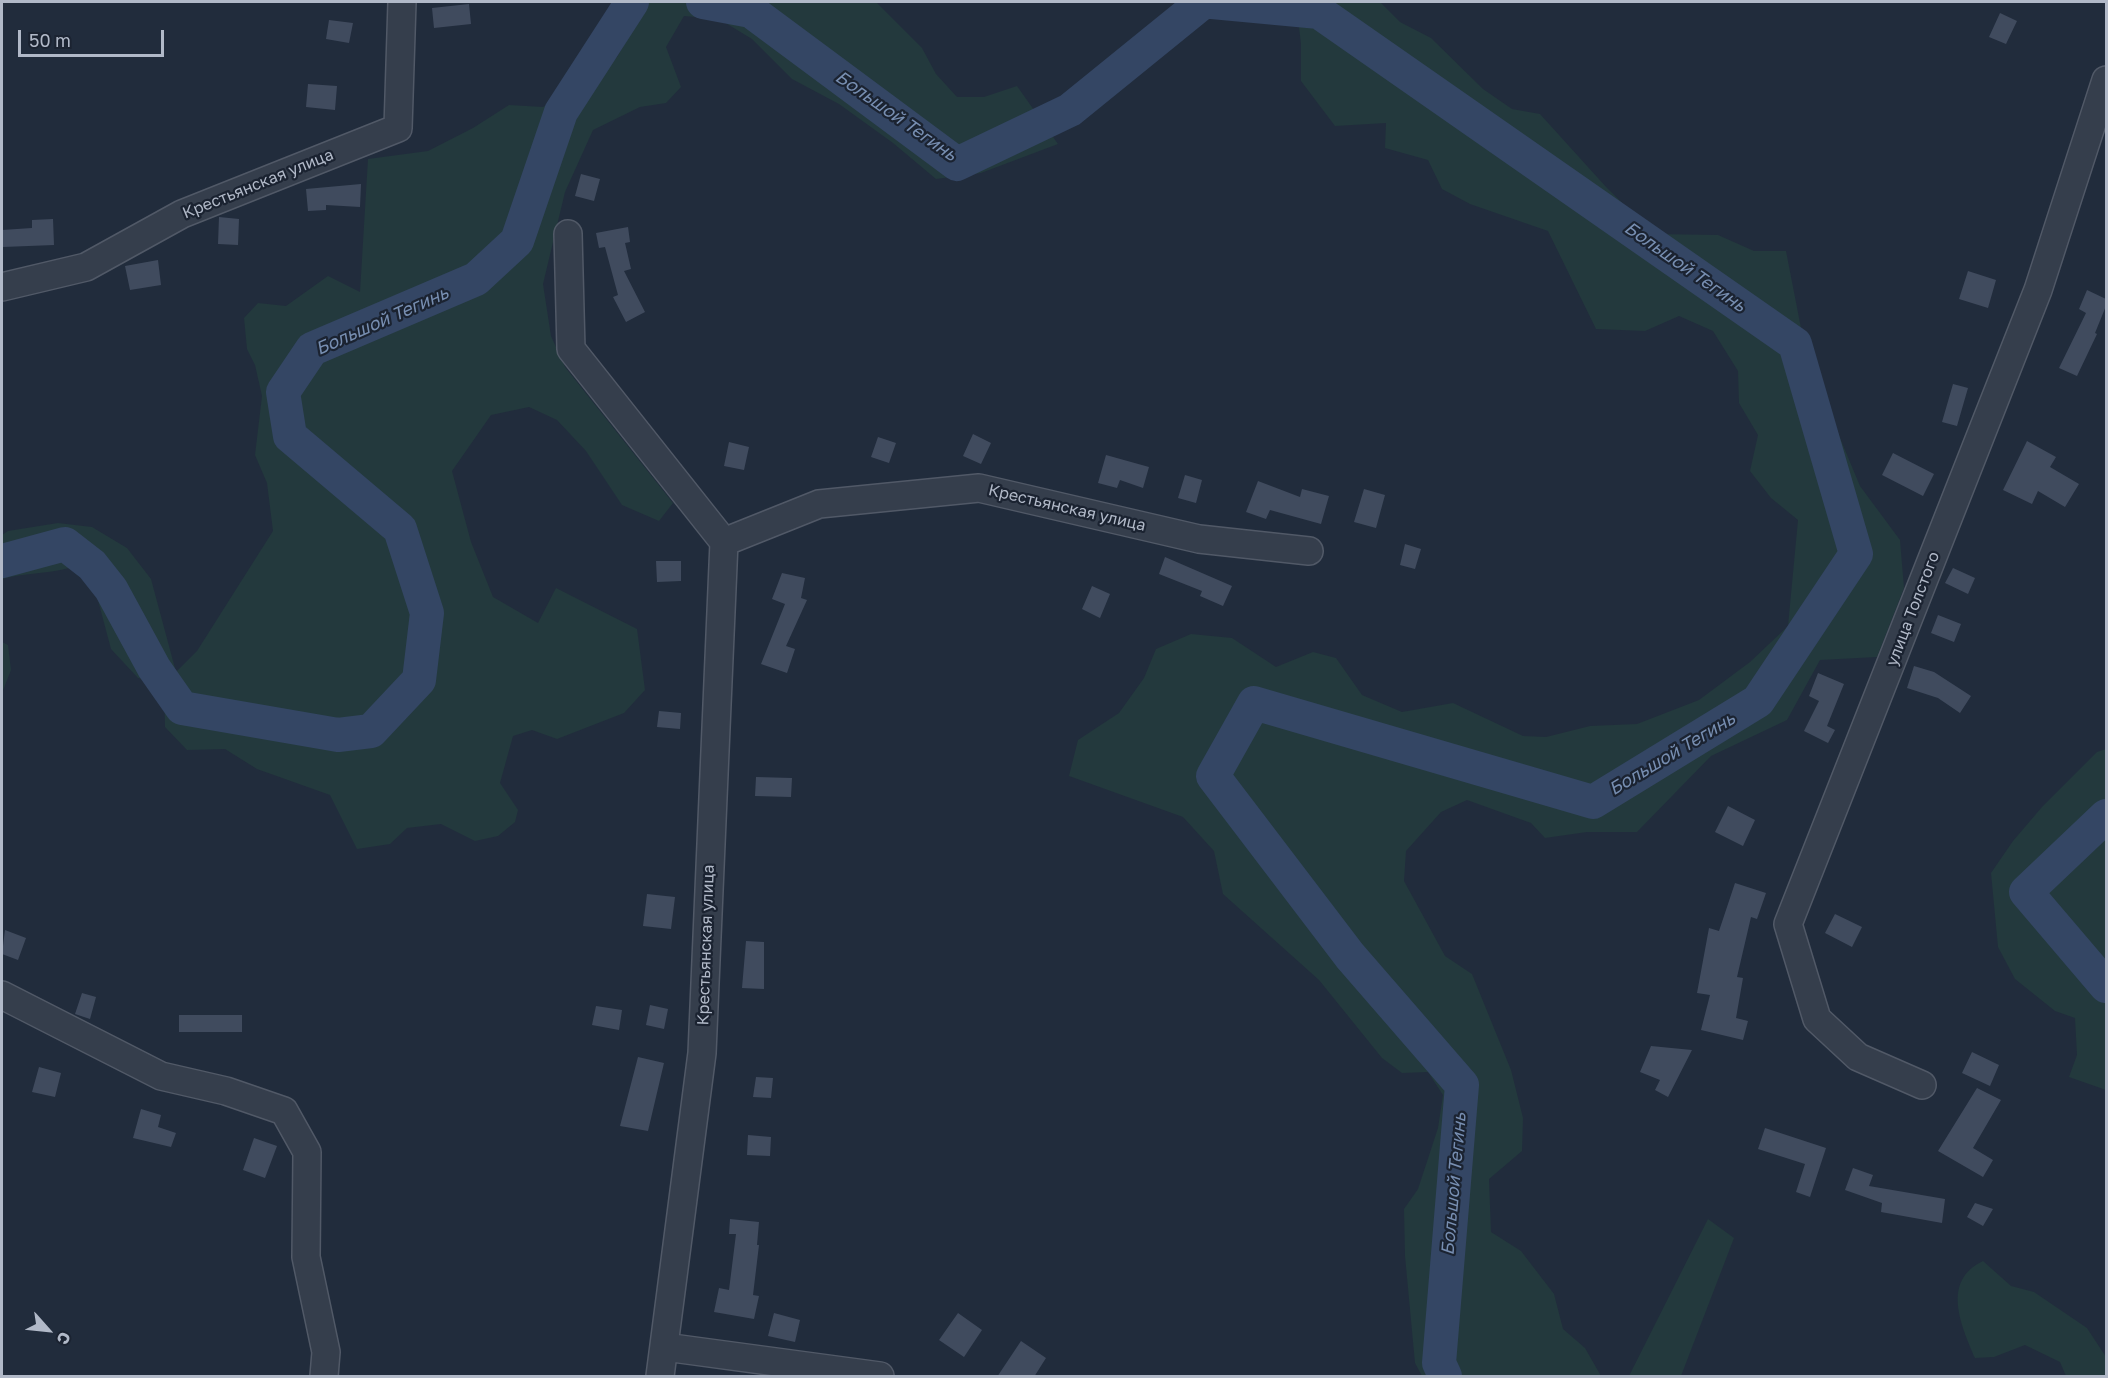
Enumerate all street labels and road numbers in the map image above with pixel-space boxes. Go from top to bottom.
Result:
street label: Крестьянская улица [180,145,336,223]
street label: Крестьянская улица [986,481,1148,535]
street label: улица Толстого [1882,549,1944,669]
street label: Крестьянская улица [694,864,718,1026]

